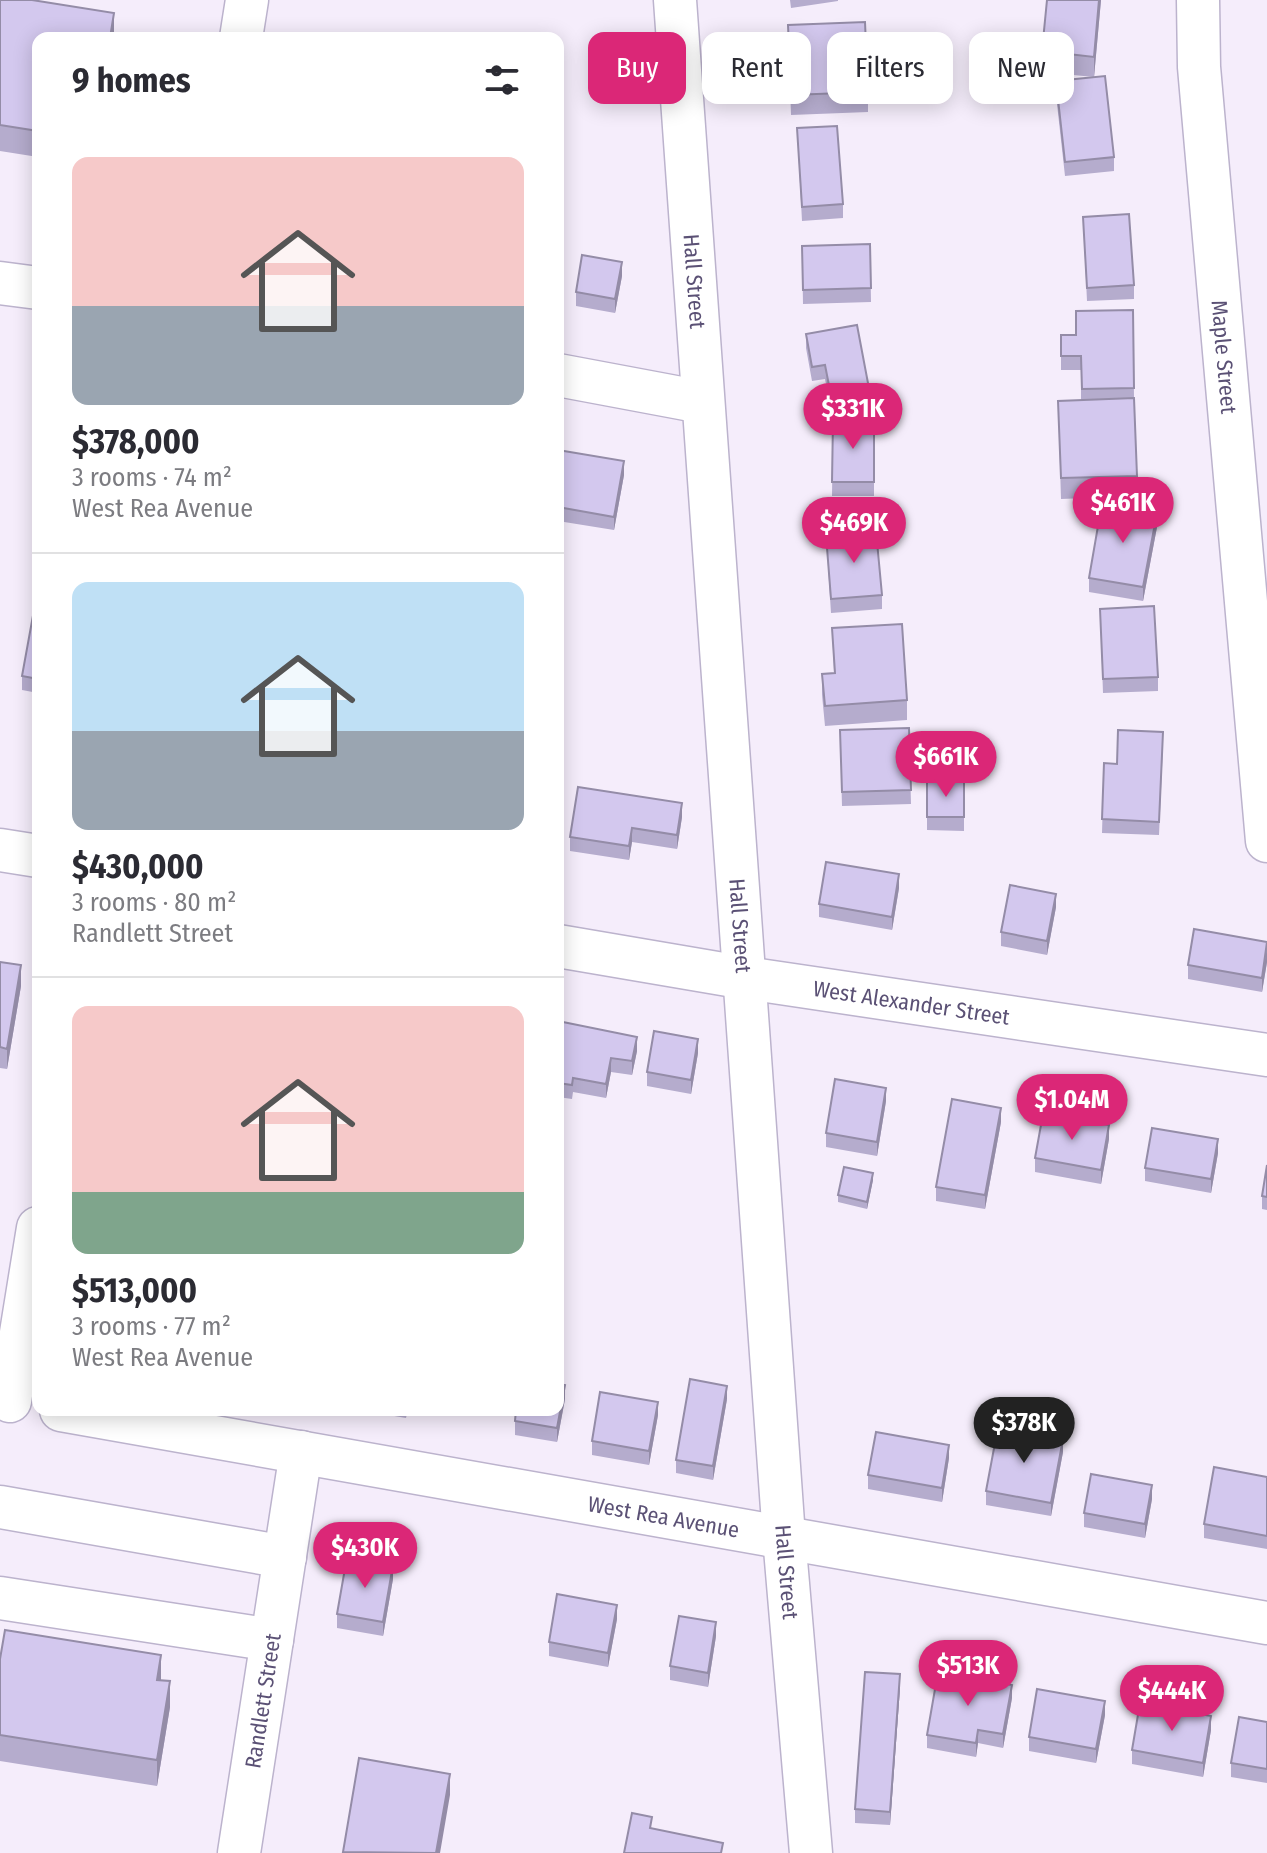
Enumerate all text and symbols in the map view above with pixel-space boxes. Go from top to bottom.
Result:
chip: Buy [588,32,686,104]
chip: Rent [702,32,811,104]
chip: Filters [827,32,953,104]
chip: New [969,32,1074,104]
icon: filters [480,58,524,102]
text: 9 homes [72,60,191,101]
icon: home [226,209,370,353]
street label: Hall Street [678,233,711,330]
street label: Maple Street [1206,299,1242,416]
pin: $331K [797,383,909,451]
text: $331K [821,393,885,424]
text: $378,000 [72,421,200,462]
text: 3 rooms · 74 m² [72,462,232,493]
pin: $461K [1067,477,1179,545]
text: $461K [1091,487,1155,518]
text: West Rea Avenue [72,493,253,524]
pin: $469K [798,497,910,565]
text: $469K [820,507,888,538]
icon: home [226,634,370,778]
pin: $661K [890,731,1002,799]
text: $661K [914,741,978,772]
text: $430,000 [72,846,204,887]
street label: Hall Street [723,877,757,975]
text: 3 rooms · 80 m² [72,887,236,918]
text: Randlett Street [72,918,233,949]
street label: West Alexander Street [811,975,1012,1031]
icon: home [226,1058,370,1202]
pin: $1.04M [1007,1074,1137,1142]
text: $1.04M [1035,1084,1109,1115]
text: $513,000 [72,1270,197,1311]
text: 3 rooms · 77 m² [72,1311,231,1342]
text: West Rea Avenue [72,1342,253,1373]
pin: $378K [968,1397,1080,1465]
text: $378K [992,1407,1056,1438]
street label: West Rea Avenue [586,1490,741,1544]
pin: $430K [309,1522,421,1590]
street label: Hall Street [769,1524,804,1621]
text: $430K [331,1532,399,1563]
street label: Randlett Street [239,1631,287,1770]
pin: $513K [912,1640,1024,1708]
text: $513K [937,1650,999,1681]
pin: $444K [1116,1665,1228,1733]
text: $444K [1138,1675,1206,1706]

